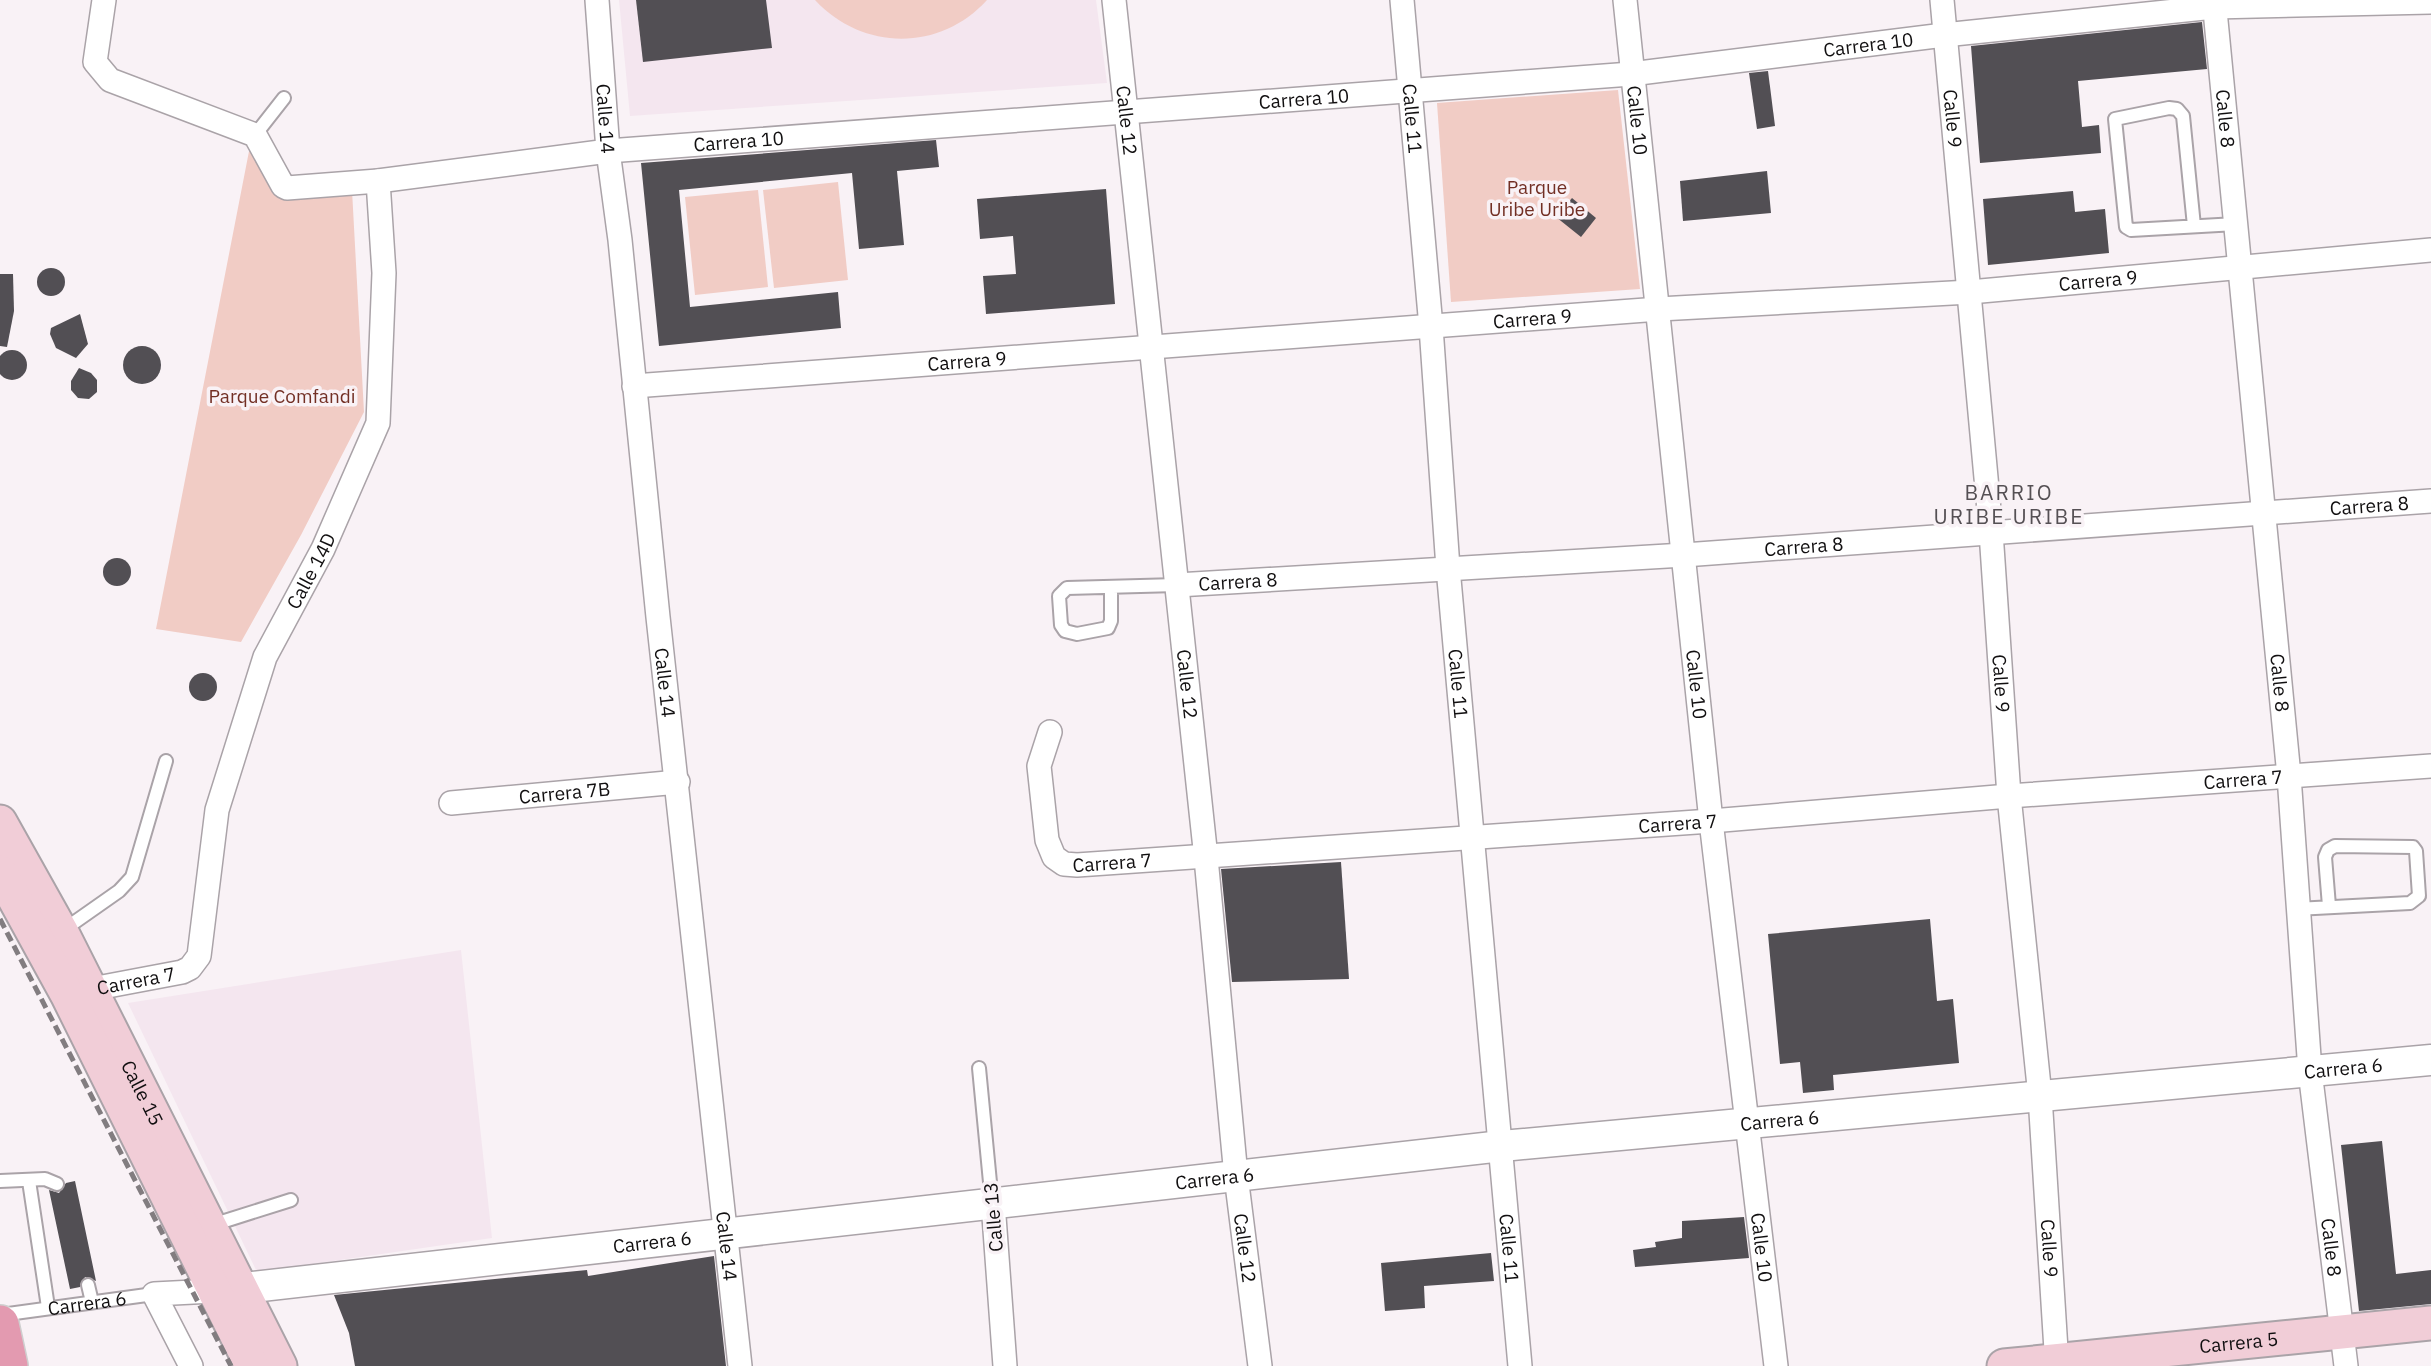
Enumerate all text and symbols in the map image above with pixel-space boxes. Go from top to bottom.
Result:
street label: Carrera 10 [1822,27,1915,62]
street label: Calle 14 [591,83,620,154]
street label: Carrera 10 [1258,83,1350,114]
street label: Calle 11 [1397,83,1428,154]
street label: Calle 12 [1111,84,1143,156]
street label: Calle 10 [1622,84,1653,156]
street label: Calle 9 [1938,88,1968,149]
street label: Calle 8 [2211,88,2240,149]
street label: Carrera 10 [693,126,785,157]
park label: Parque Uribe Uribe [1489,175,1585,221]
street label: Carrera 9 [2058,265,2139,296]
street label: Carrera 9 [1492,304,1573,333]
street label: Carrera 9 [927,346,1007,376]
park label: Parque Comfandi [209,384,355,408]
district label: BARRIO URIBE URIBE [1933,478,2085,530]
street label: Carrera 8 [2329,491,2410,520]
street label: Calle 14D [281,529,341,613]
street label: Carrera 8 [1763,532,1844,561]
street label: Carrera 8 [1198,567,1278,596]
street label: Calle 14 [649,646,681,719]
street label: Calle 12 [1172,648,1203,720]
street label: Calle 11 [1443,648,1474,720]
street label: Calle 10 [1681,648,1712,720]
street label: Calle 9 [1987,653,2015,713]
street label: Calle 8 [2265,653,2295,713]
street label: Carrera 7 [2203,765,2283,794]
street label: Carrera 7B [518,776,611,809]
street label: Carrera 7 [1637,809,1718,838]
street label: Carrera 7 [1072,848,1152,877]
street label: Carrera 7 [95,962,177,1000]
street label: Carrera 6 [2303,1053,2384,1084]
street label: Calle 15 [116,1056,169,1129]
street label: Carrera 6 [1739,1105,1820,1136]
street label: Carrera 6 [1174,1162,1255,1195]
street label: Calle 13 [978,1181,1008,1253]
street label: Calle 14 [711,1210,743,1282]
street label: Calle 10 [1746,1211,1778,1284]
street label: Calle 12 [1229,1212,1261,1284]
street label: Calle 11 [1494,1212,1524,1284]
street label: Calle 8 [2316,1217,2347,1278]
street label: Calle 9 [2036,1218,2063,1278]
street label: Carrera 6 [612,1226,693,1258]
street label: Carrera 6 [46,1286,128,1320]
street label: Carrera 5 [2198,1326,2279,1358]

